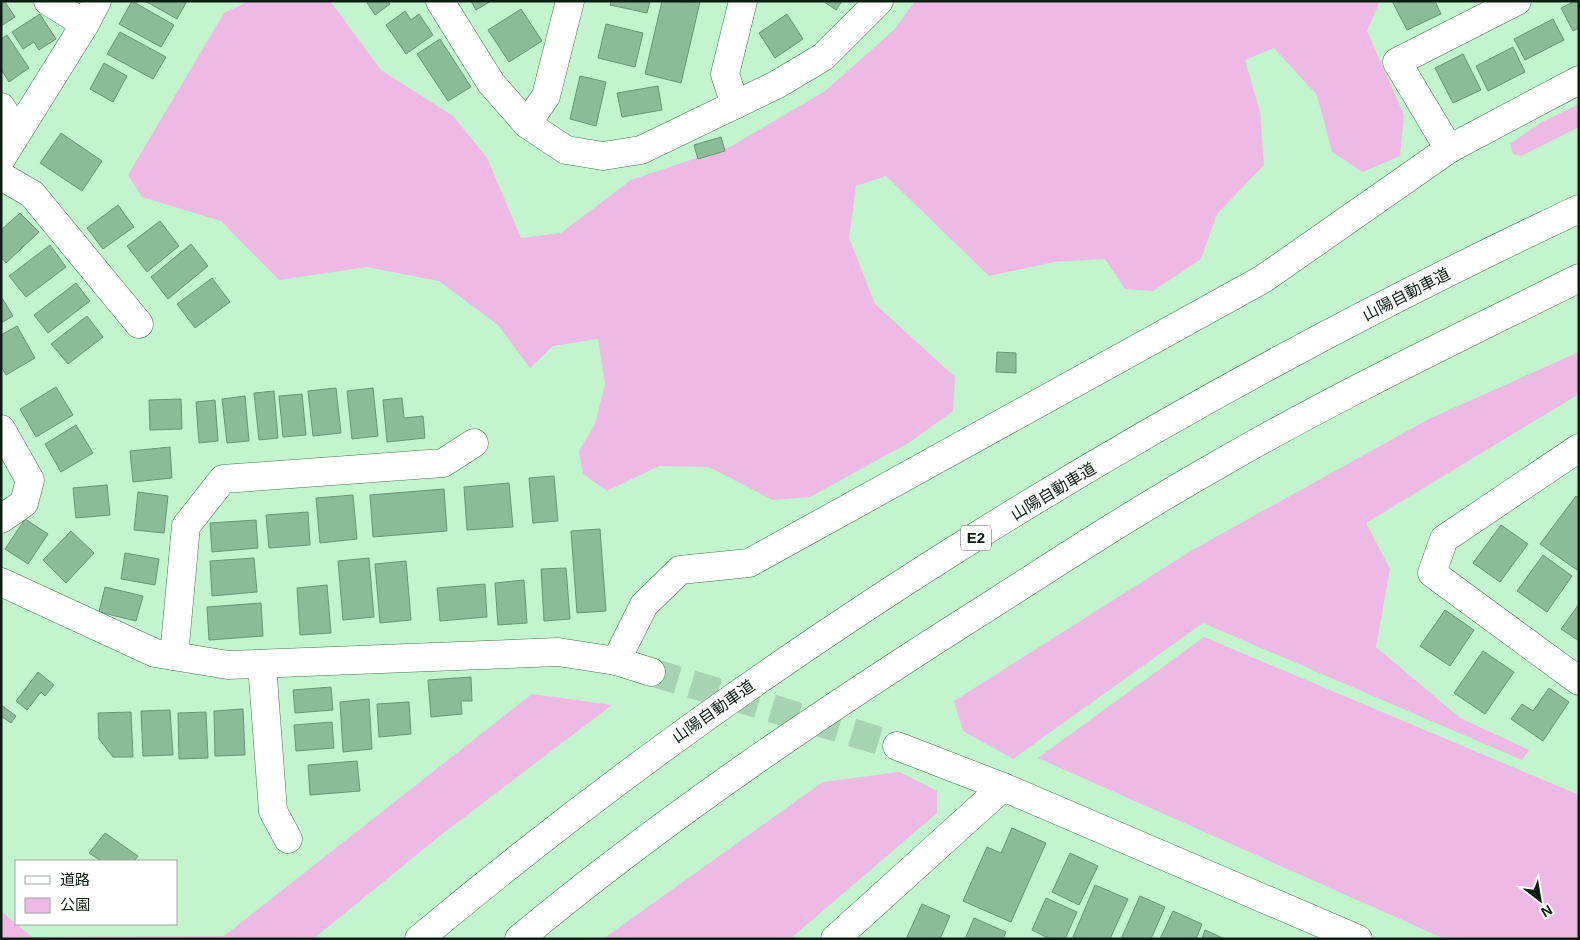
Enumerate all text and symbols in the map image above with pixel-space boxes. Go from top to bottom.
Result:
street label: 山陽自動車道 [1360,265,1453,324]
street label: 山陽自動車道 [1008,459,1099,523]
road number: E2 [961,526,991,550]
street label: 山陽自動車道 [669,677,757,746]
legend [15,860,178,925]
text: 道路 [60,871,90,888]
north arrow [1515,875,1565,925]
text: 公園 [60,896,90,913]
text: N [1538,902,1555,921]

